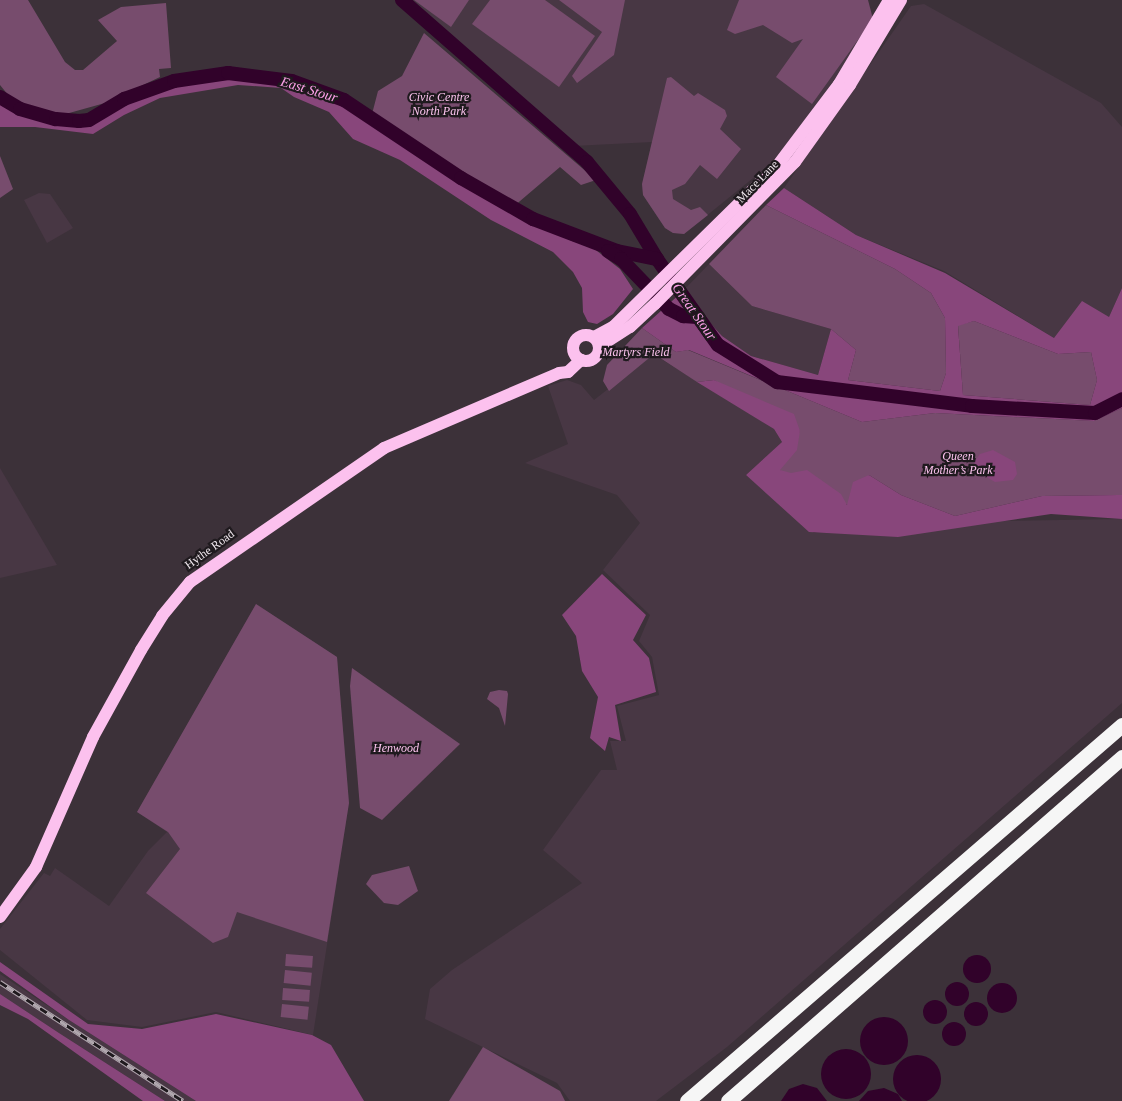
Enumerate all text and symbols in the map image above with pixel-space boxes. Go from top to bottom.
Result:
water label: East Stour [278,73,340,107]
park label: Civic Centre North Park [409,91,469,119]
street label: Mace Lane [734,158,782,206]
water label: Great Stour [668,280,720,344]
park label: Martyrs Field [603,346,669,360]
park label: Queen Mother’s Park [923,450,993,478]
street label: Hythe Road [182,527,238,573]
park label: Henwood [373,742,419,756]

